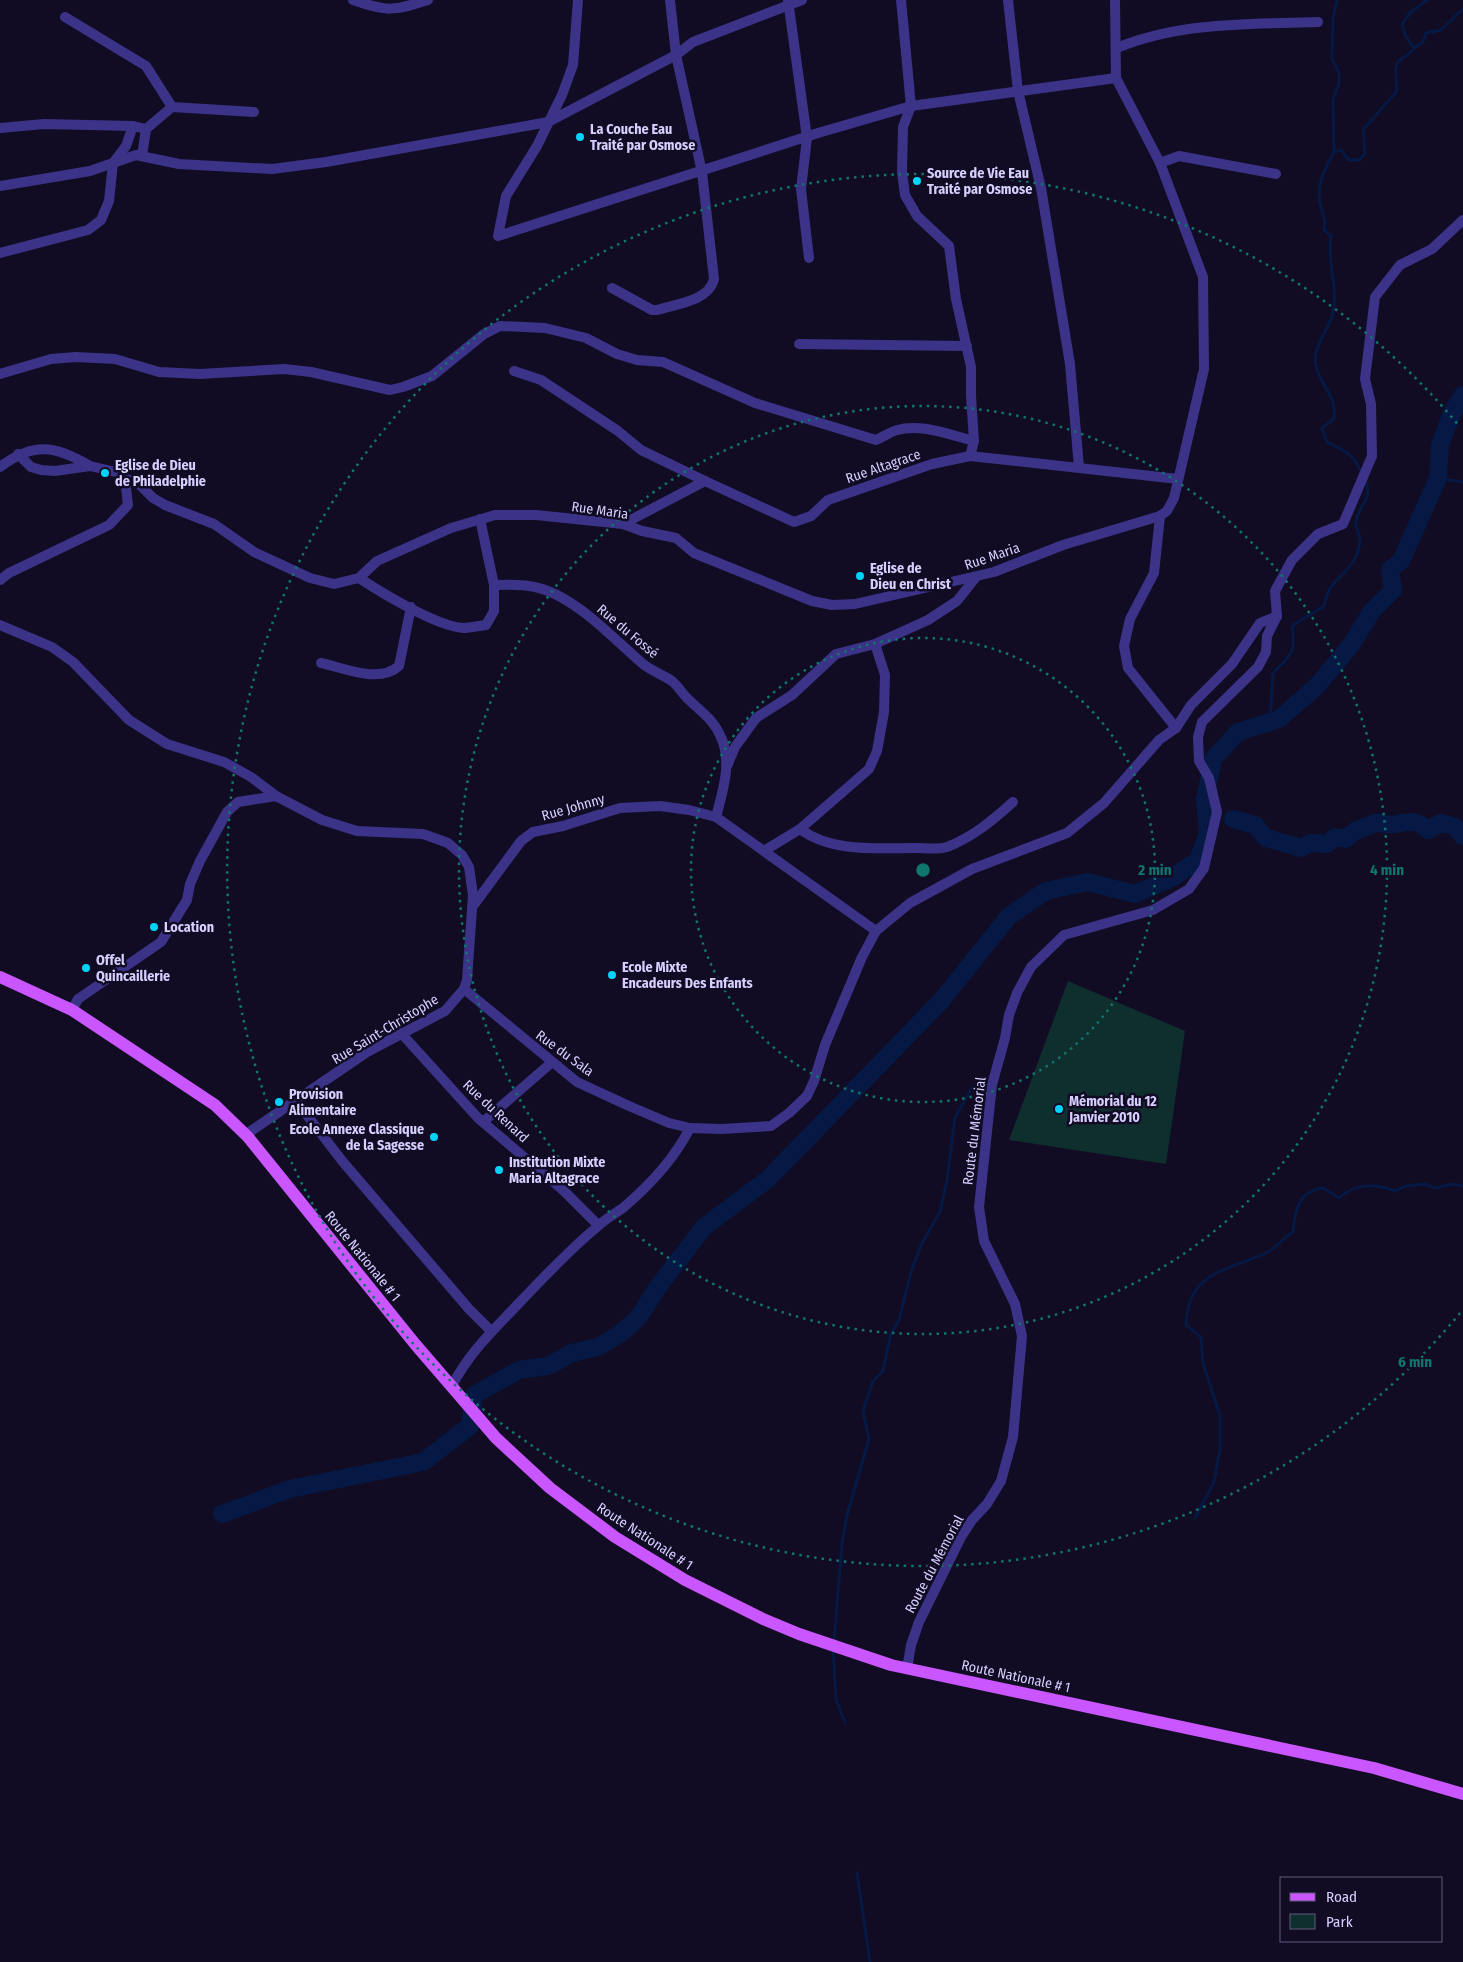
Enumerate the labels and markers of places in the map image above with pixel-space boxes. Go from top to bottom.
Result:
place label: La Couche Eau Traité par Osmose [590,121,695,154]
marker: La Couche Eau Traité par Osmose [574,131,586,143]
place label: Source de Vie Eau Traité par Osmose [927,165,1032,198]
marker: Source de Vie Eau Traité par Osmose [911,175,923,187]
place label: Eglise de Dieu de Philadelphie [115,457,206,490]
marker: Eglise de Dieu de Philadelphie [99,467,111,479]
place label: Eglise de Dieu en Christ [870,560,952,593]
marker: Eglise de Dieu en Christ [854,570,866,582]
centre of rings [914,861,932,879]
place label: Location [164,919,214,936]
marker: Location [148,921,160,933]
place label: Offel Quincaillerie [96,952,170,985]
place label: Ecole Mixte Encadeurs Des Enfants [622,959,753,992]
marker: Offel Quincaillerie [80,962,92,974]
marker: Ecole Mixte Encadeurs Des Enfants [606,969,618,981]
place label: Provision Alimentaire [288,1086,356,1119]
place label: Mémorial du 12 Janvier 2010 [1068,1093,1157,1126]
marker: Provision Alimentaire [273,1096,285,1108]
marker: Mémorial du 12 Janvier 2010 [1053,1103,1065,1115]
place label: Ecole Annexe Classique de la Sagesse [289,1121,424,1154]
marker: Ecole Annexe Classique de la Sagesse [428,1131,440,1143]
place label: Institution Mixte Maria Altagrace [509,1154,605,1187]
marker: Institution Mixte Maria Altagrace [493,1164,505,1176]

